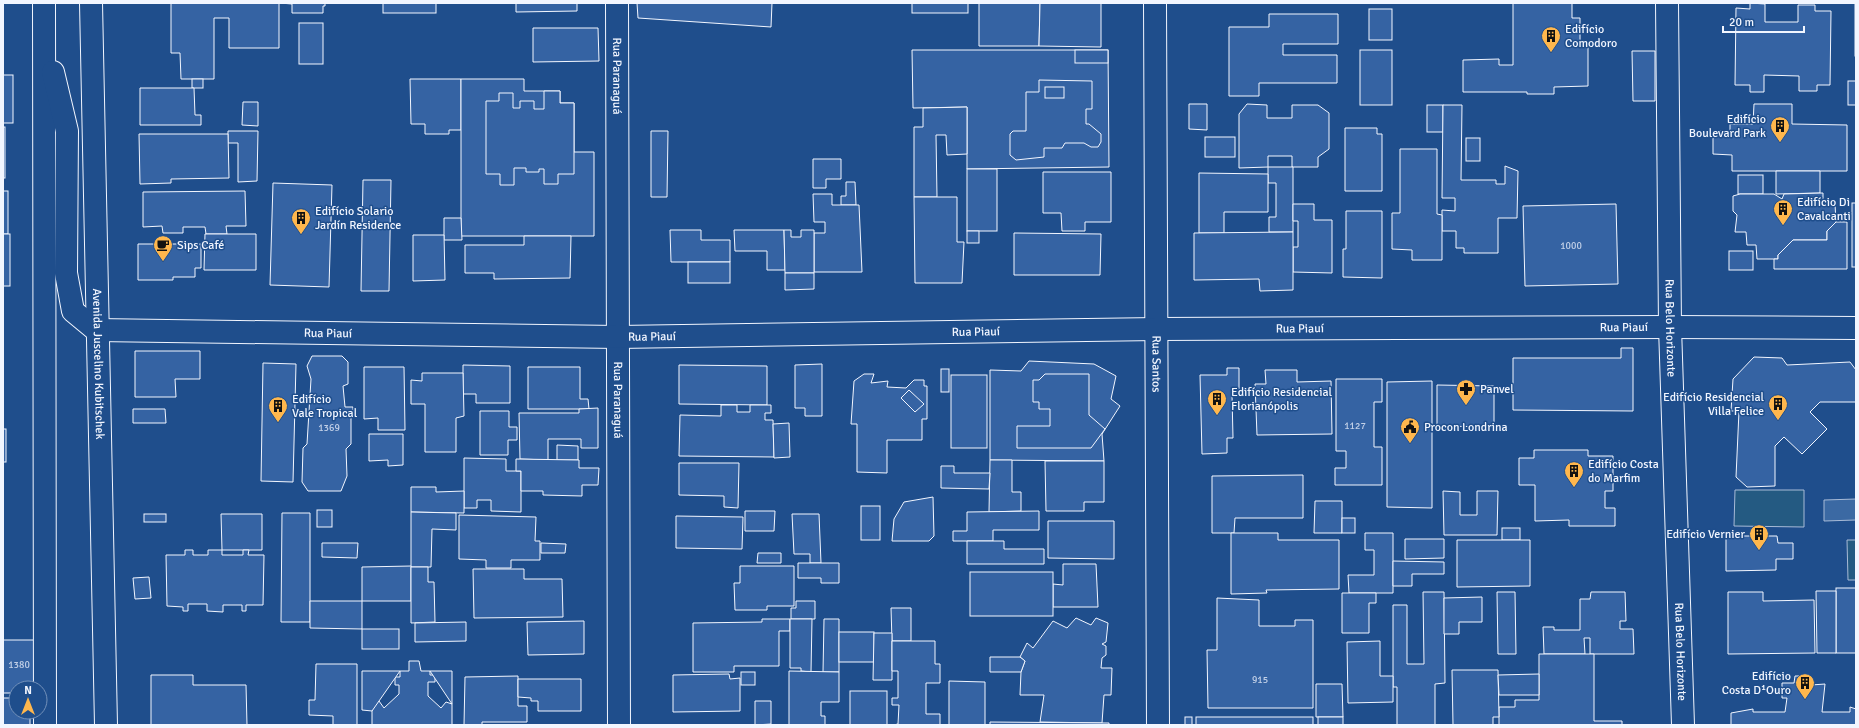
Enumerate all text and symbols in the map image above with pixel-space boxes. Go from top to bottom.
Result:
scale bar [1723,8,1804,34]
text: 20 m [1729,15,1754,30]
place label: Edifício Comodoro [1565,22,1617,51]
building icon: Edifício Comodoro [1540,25,1562,53]
street label: Rua Paranaguá [609,38,624,114]
place label: Edifício Boulevard Park [1689,112,1766,141]
building icon: Edifício Boulevard Park [1769,115,1791,143]
place label: Edifício Di Cavalcanti [1797,195,1851,224]
building icon: Edifício Di Cavalcanti [1772,198,1794,226]
place label: Edifício Solario Jardín Residence [315,204,401,233]
building icon: Edifício Solario Jardín Residence [290,207,312,235]
cafe icon: Sips Café [152,234,174,262]
place label: Sips Café [177,238,224,253]
house number: 1000 [1560,240,1582,252]
street label: Rua Belo Horizonte [1662,279,1679,377]
street label: Avenida Juscelino Kubitschek [89,288,107,440]
street label: Rua Piauí [1600,320,1649,335]
street label: Rua Piauí [1276,321,1325,337]
street label: Rua Piauí [952,324,1001,340]
street label: Rua Piauí [304,326,353,341]
street label: Rua Piauí [628,329,677,345]
street label: Rua Santos [1148,335,1164,393]
street label: Rua Paranaguá [610,362,625,438]
pharmacy icon: Panvel [1455,378,1477,406]
place label: Panvel [1480,382,1514,397]
place label: Edifício Residencial Florianópolis [1231,385,1332,414]
building icon: Edifício Residencial Florianópolis [1206,388,1228,416]
place label: Edifício Residencial Villa Felice [1663,390,1764,419]
place label: Edifício Vale Tropical [292,392,358,421]
building icon: Edifício Residencial Villa Felice [1767,393,1789,421]
building icon: Edifício Vale Tropical [267,395,289,423]
public building icon: Procon Londrina [1399,416,1421,444]
house number: 1127 [1344,420,1366,432]
place label: Procon Londrina [1424,420,1508,435]
house number: 1369 [318,422,340,434]
place label: Edifício Costa do Marfim [1588,457,1659,486]
building icon: Edifício Costa do Marfim [1563,460,1585,488]
building icon: Edifício Vernier [1748,523,1770,551]
place label: Edifício Vernier [1666,527,1746,542]
street label: Rua Belo Horizonte [1671,603,1689,701]
house number: 1380 [8,659,30,671]
place label: Edifício Costa D¹Ouro [1722,669,1791,698]
building icon: Edifício Costa D¹Ouro [1794,672,1816,700]
house number: 915 [1252,674,1268,686]
north arrow [8,680,48,720]
text: N [24,684,32,697]

